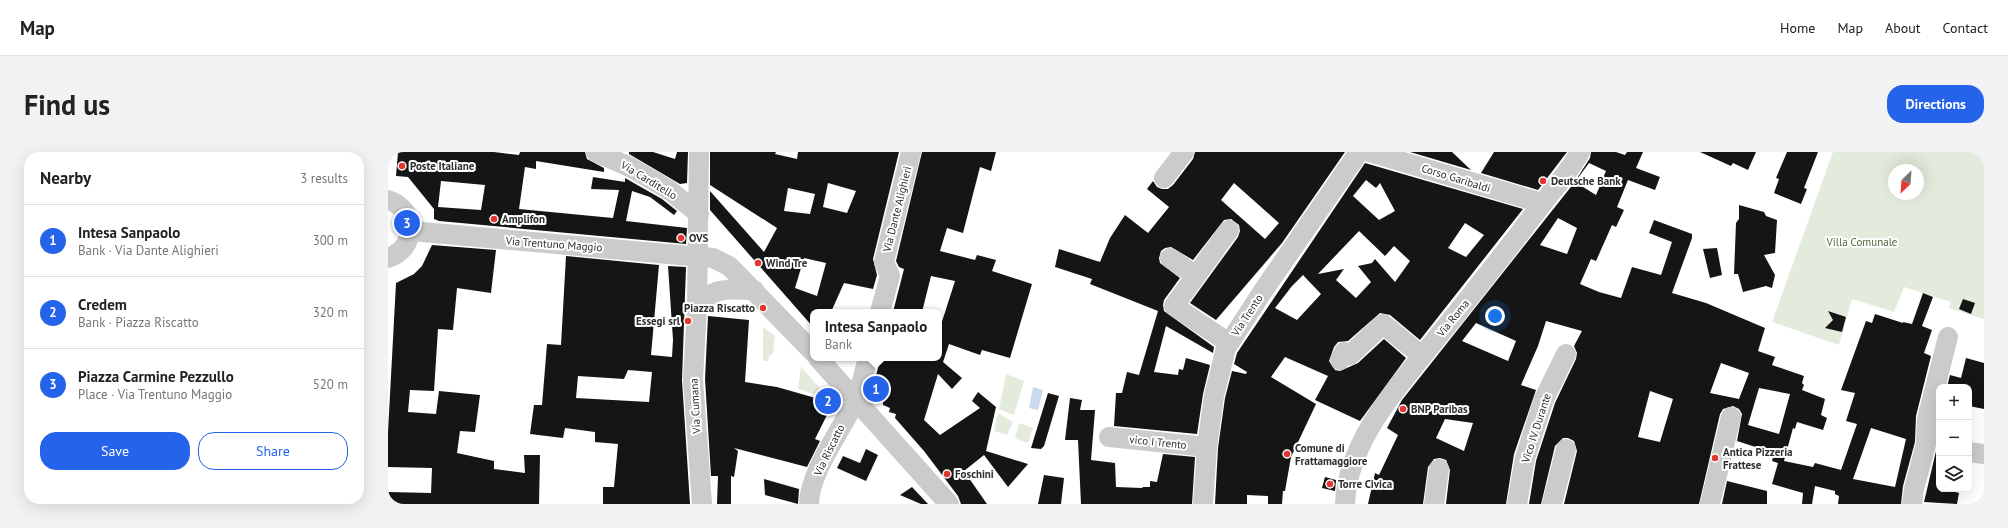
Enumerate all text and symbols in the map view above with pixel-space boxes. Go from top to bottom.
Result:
text: Map [20,16,55,40]
text: Home [1780,19,1815,37]
text: Map [1837,19,1863,37]
text: About [1885,19,1921,37]
text: Contact [1943,19,1988,37]
button: Directions [1887,85,1984,123]
text: Find us [24,86,110,123]
street label: Via Carditello [617,157,680,202]
place label: Poste Italiane [410,159,475,173]
marker: Poste Italiane [397,161,407,171]
street label: Corso Garibaldi [1420,161,1492,195]
north arrow [1888,164,1924,200]
street label: Via Dante Alighieri [879,165,914,254]
text: Nearby [40,167,91,189]
text: 3 results [300,170,348,187]
place label: Deutsche Bank [1551,174,1621,188]
marker: Deutsche Bank [1538,176,1548,186]
pin: 3 [394,208,420,238]
place label: Amplifon [502,212,545,226]
marker: Amplifon [489,214,499,224]
text: Intesa Sanpaolo [78,223,180,242]
place label: OVS [689,231,709,245]
text: 1 [49,232,57,249]
text: 300 m [313,232,348,249]
marker: OVS [676,233,686,243]
street label: Via Trentuno Maggio [504,234,603,254]
park label: Villa Comunale [1826,235,1898,249]
text: Bank · Via Dante Alighieri [78,242,219,259]
place label: Wind Tre [766,256,808,270]
marker: Wind Tre [753,258,763,268]
street label: Via Trento [1228,291,1266,339]
text: Credem [78,295,127,314]
street label: Via Roma [1433,297,1472,340]
place label: Piazza Riscatto [684,301,755,315]
marker: Piazza Riscatto [758,303,768,313]
text: 2 [49,304,57,321]
text: 320 m [313,304,348,321]
your location [1485,306,1505,326]
popup [810,309,942,361]
text: Bank · Piazza Riscatto [78,314,199,331]
place label: Essegi srl [636,314,681,328]
marker: Essegi srl [683,316,693,326]
text: Intesa Sanpaolo [825,317,927,336]
text: Bank [825,336,852,353]
text: Piazza Carmine Pezzullo [78,367,234,386]
pin: 1 [863,374,889,404]
text: 3 [49,376,57,393]
text: 520 m [313,376,348,393]
street label: Via Cumana [687,378,703,435]
map controls [1936,384,1972,492]
button: + [1936,384,1972,420]
text: Place · Via Trentuno Maggio [78,386,232,403]
pin: 2 [815,386,841,416]
street label: Vico IV Durante [1518,391,1554,466]
place label: BNP Paribas [1411,402,1468,416]
marker: BNP Paribas [1398,404,1408,414]
button: − [1936,420,1972,456]
street label: Via Riscatto [810,422,847,479]
button: Save [40,432,190,470]
button: Share [198,432,348,470]
street label: vico I Trento [1129,432,1187,452]
place label: Comune di Frattamaggiore [1295,441,1368,468]
place label: Antica Pizzeria Frattese [1723,445,1793,472]
marker: Comune di Frattamaggiore [1282,449,1292,459]
marker: Antica Pizzeria Frattese [1710,453,1720,463]
button: layers [1936,456,1972,492]
place label: Foschini [955,467,994,481]
marker: Foschini [942,469,952,479]
place label: Torre Civica [1338,477,1392,491]
marker: Torre Civica [1325,479,1335,489]

